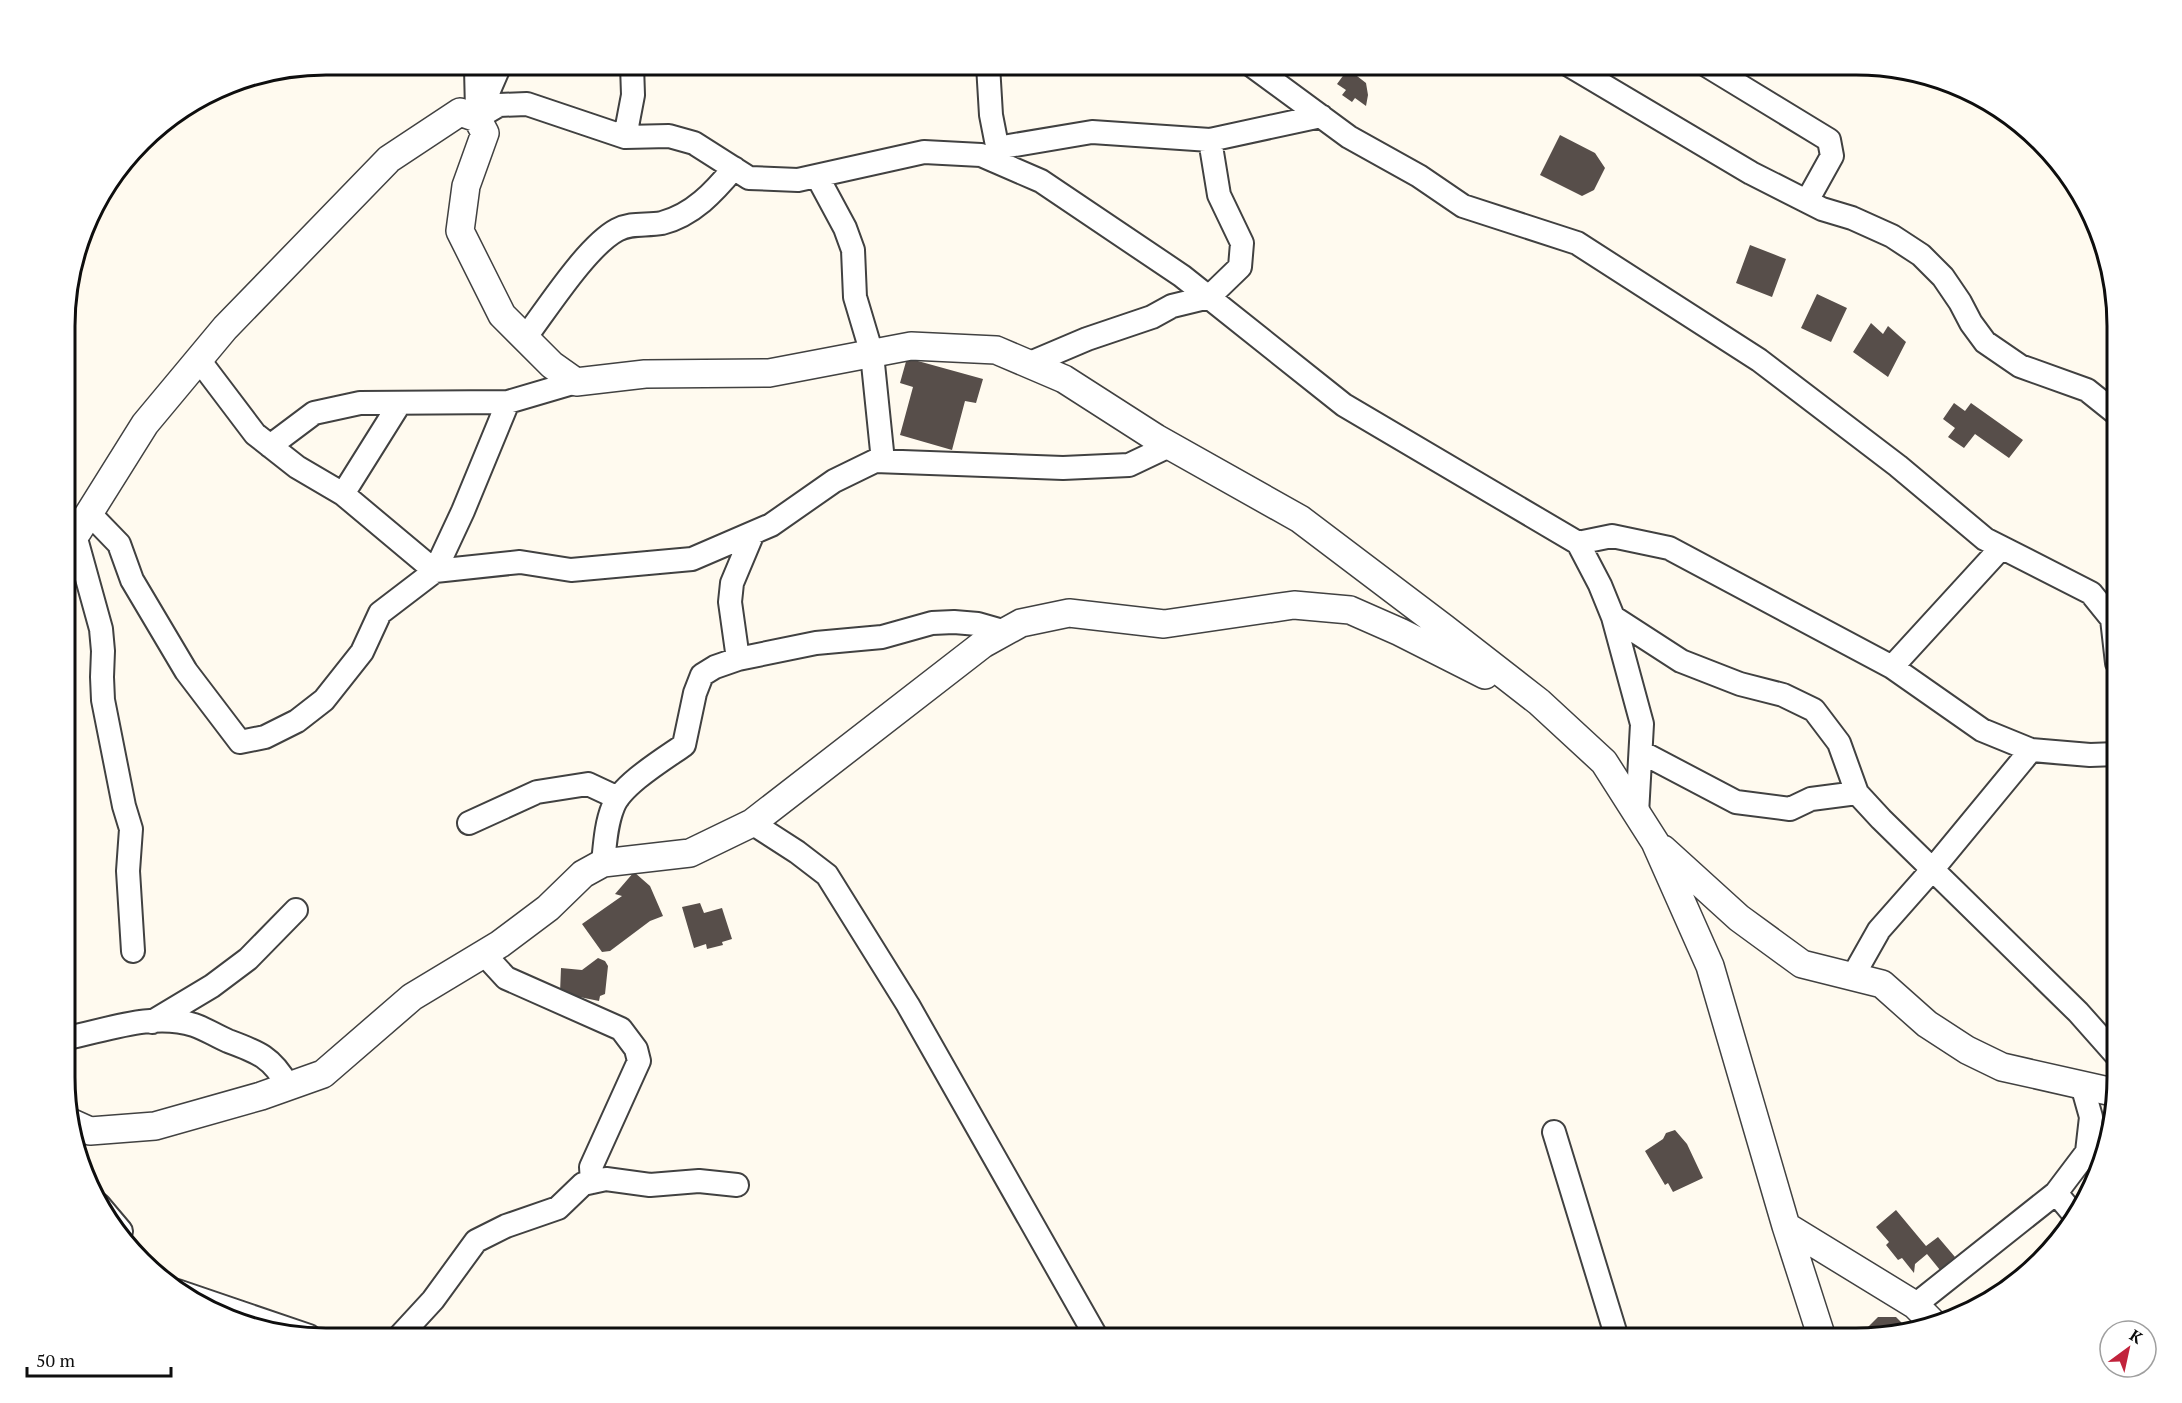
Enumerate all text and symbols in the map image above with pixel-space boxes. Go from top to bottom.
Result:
north arrow [2098,1319,2158,1379]
text: K [2125,1324,2147,1349]
scale bar [27,1340,171,1378]
text: 50 m [36,1348,76,1372]

